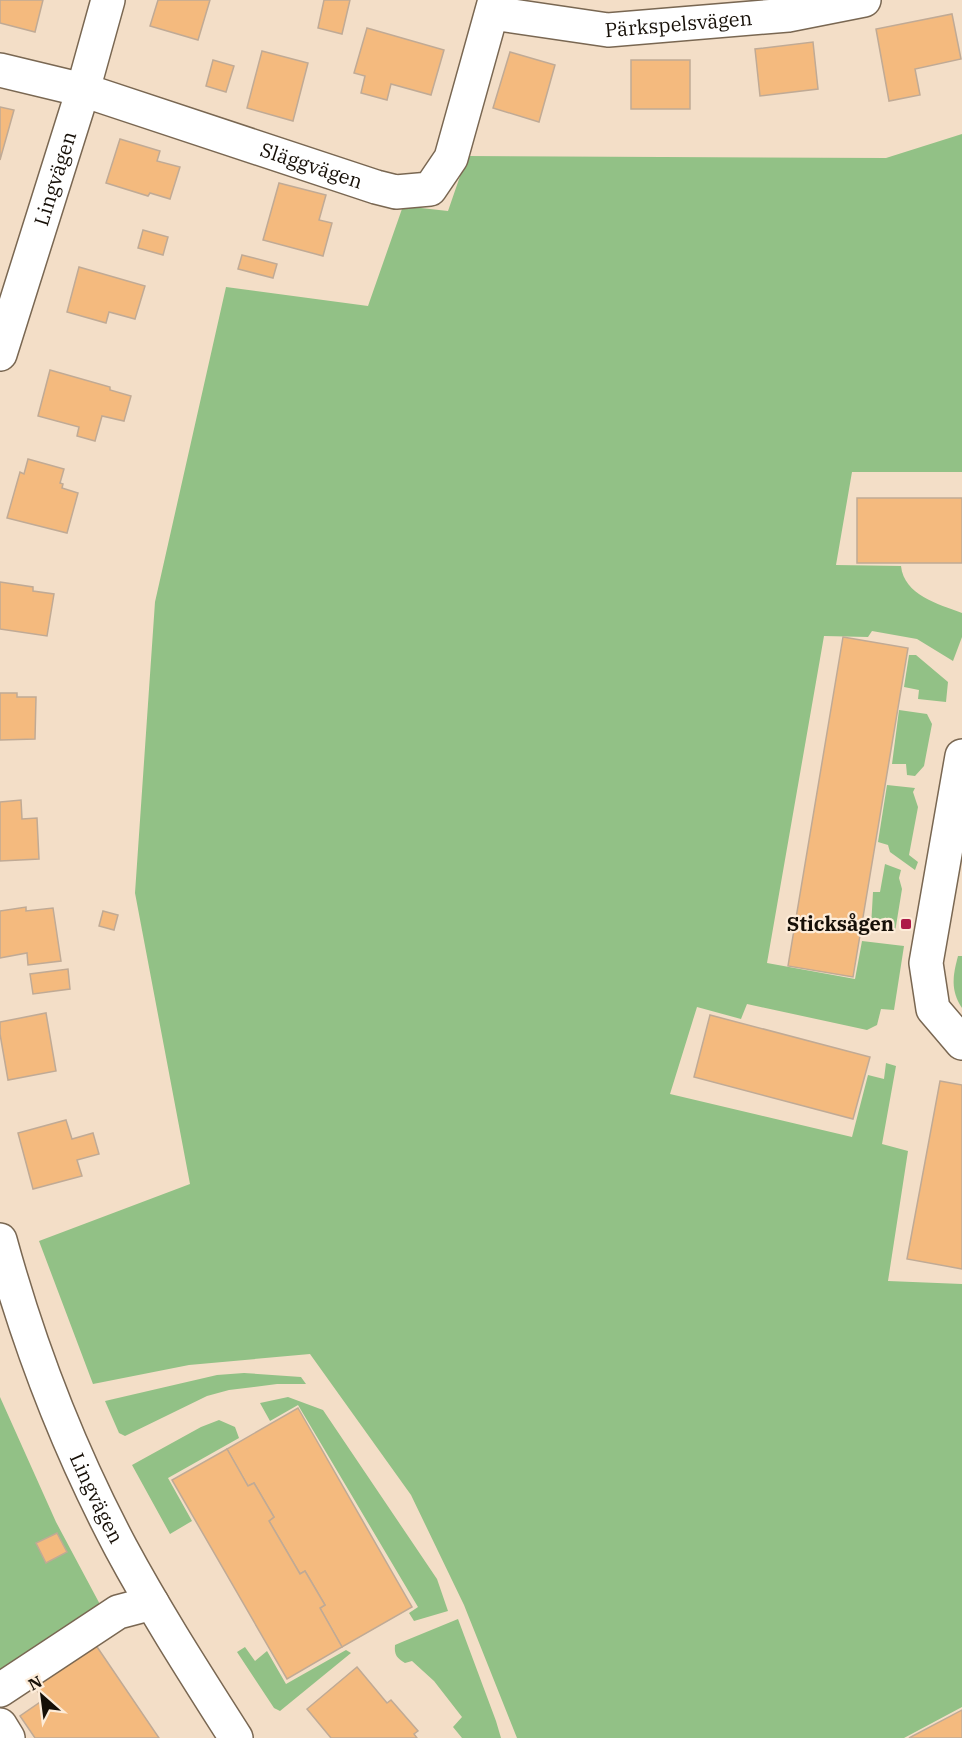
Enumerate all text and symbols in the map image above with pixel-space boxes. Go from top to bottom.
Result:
street label: Pärkspelsvägen [604,4,753,43]
street label: Lingvägen [27,128,82,229]
street label: Släggvägen [257,136,366,195]
place label: Sticksågen [787,910,894,937]
marker: Sticksågen [899,917,913,931]
street label: Lingvägen [64,1448,130,1548]
north arrow [12,1666,72,1726]
text: N [25,1671,45,1695]

